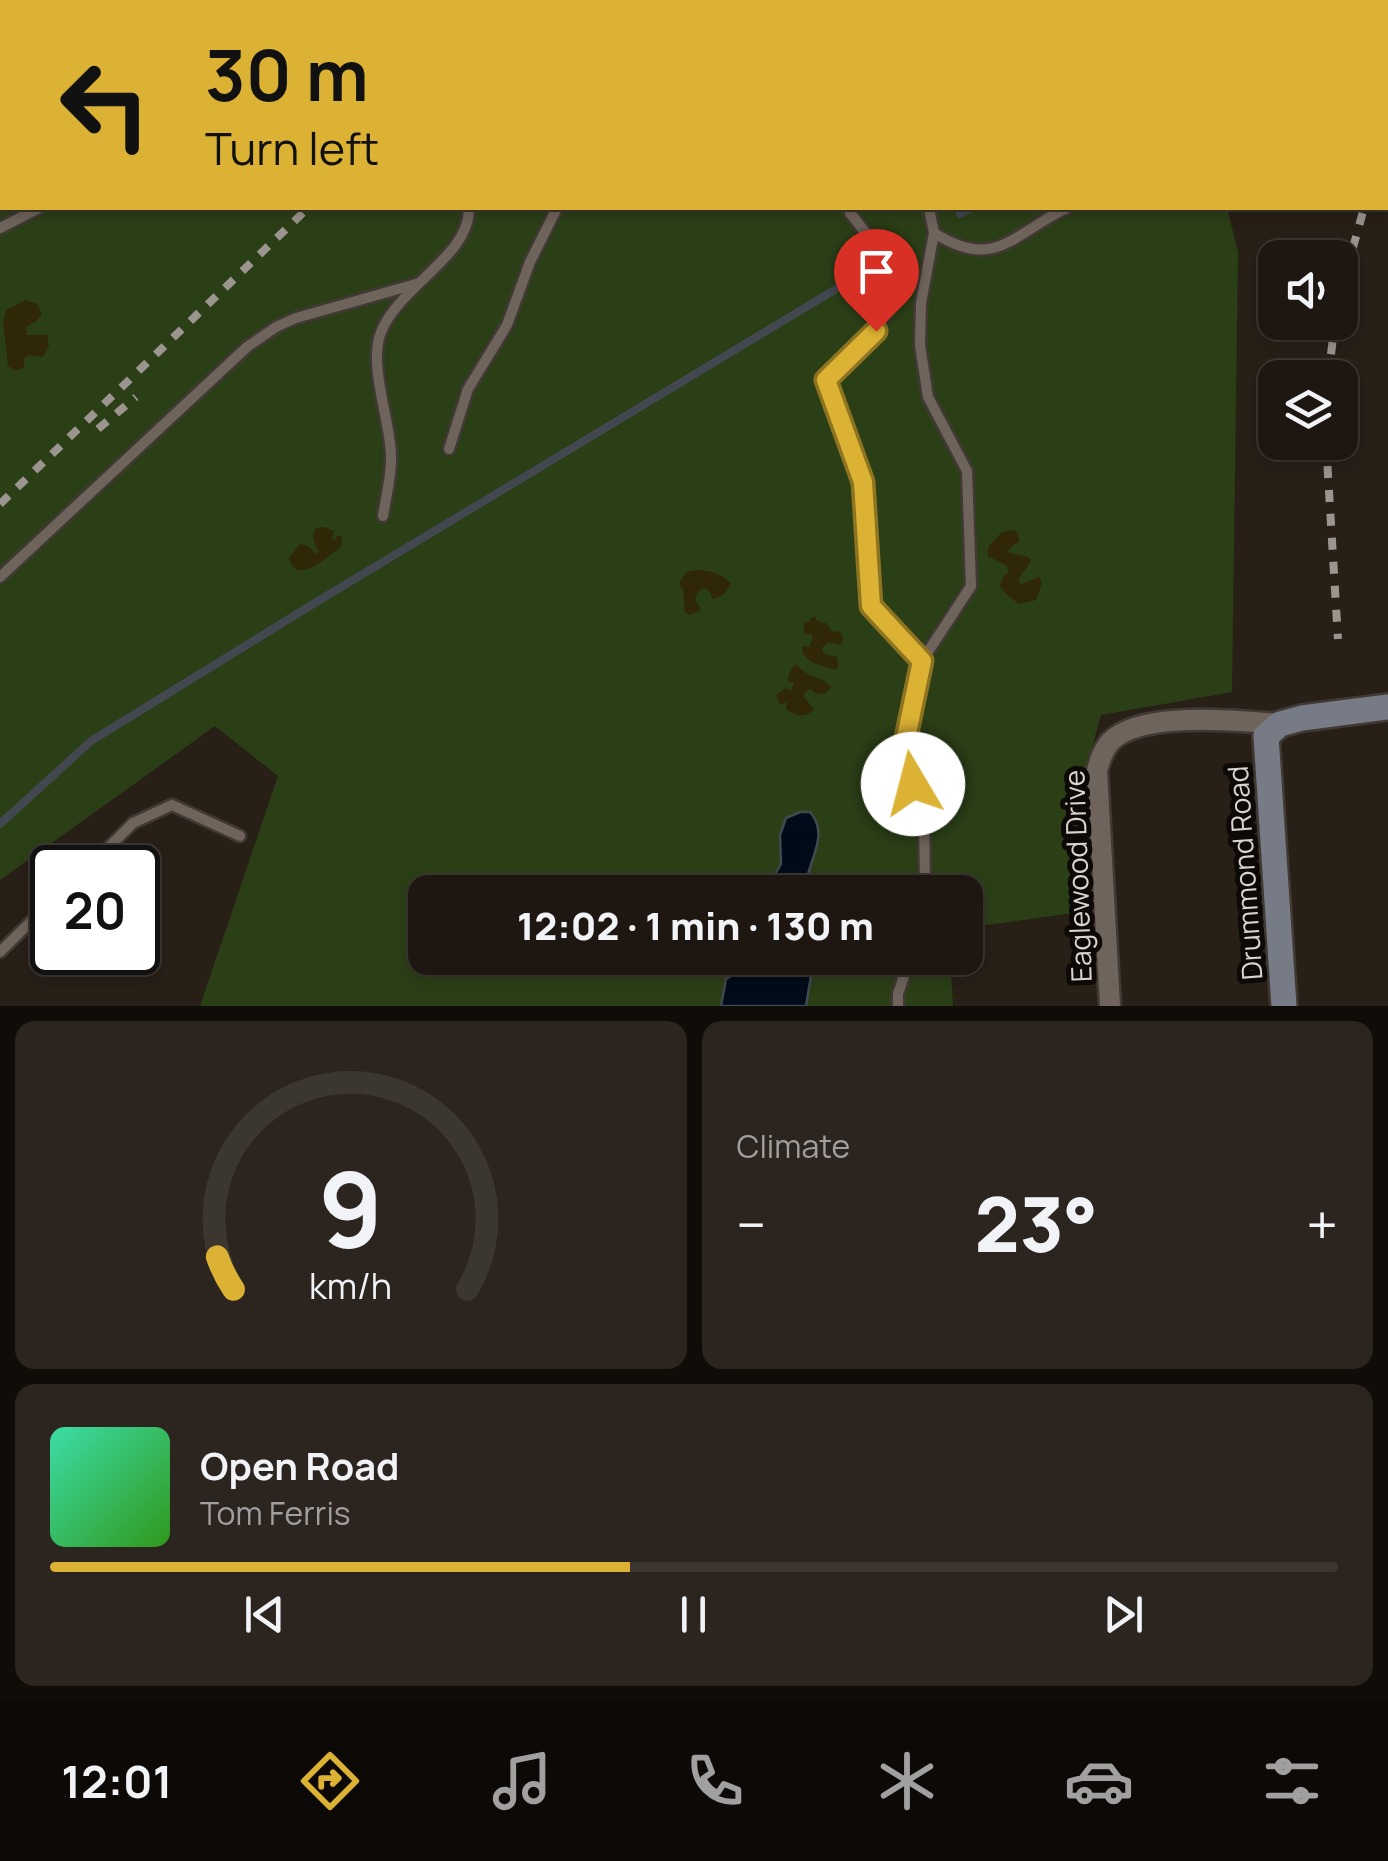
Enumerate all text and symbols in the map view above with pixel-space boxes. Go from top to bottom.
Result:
text: 30 m [205,26,369,122]
icon: left [40,40,170,170]
text: Turn left [205,117,379,179]
pin [834,229,919,332]
map controls [1258,240,1358,460]
button: sound [1258,240,1358,340]
icon: arrive [849,244,904,299]
button: layers [1258,360,1358,460]
position arrow [861,732,965,836]
street label: Drummond Road [1218,765,1270,981]
street label: Eaglewood Drive [1054,769,1100,983]
speed limit sign: 20 [30,845,160,975]
text: 12:02 · 1 min · 130 m [517,899,874,951]
text: Climate [737,1124,850,1168]
text: 9 [318,1136,383,1278]
text: 23° [975,1172,1098,1275]
text: − [737,1186,766,1262]
text: + [1306,1186,1338,1262]
text: km/h [309,1261,392,1310]
text: Open Road [200,1439,399,1491]
text: Tom Ferris [200,1491,351,1535]
icon: previous [237,1587,292,1642]
icon: pause [666,1587,721,1642]
icon: next [1096,1587,1151,1642]
icon: directions [295,1746,365,1816]
icon: music [487,1746,557,1816]
icon: phone [680,1746,750,1816]
icon: climate [872,1746,942,1816]
icon: car [1064,1746,1134,1816]
icon: filters [1257,1746,1327,1816]
text: 12:01 [61,1750,172,1812]

